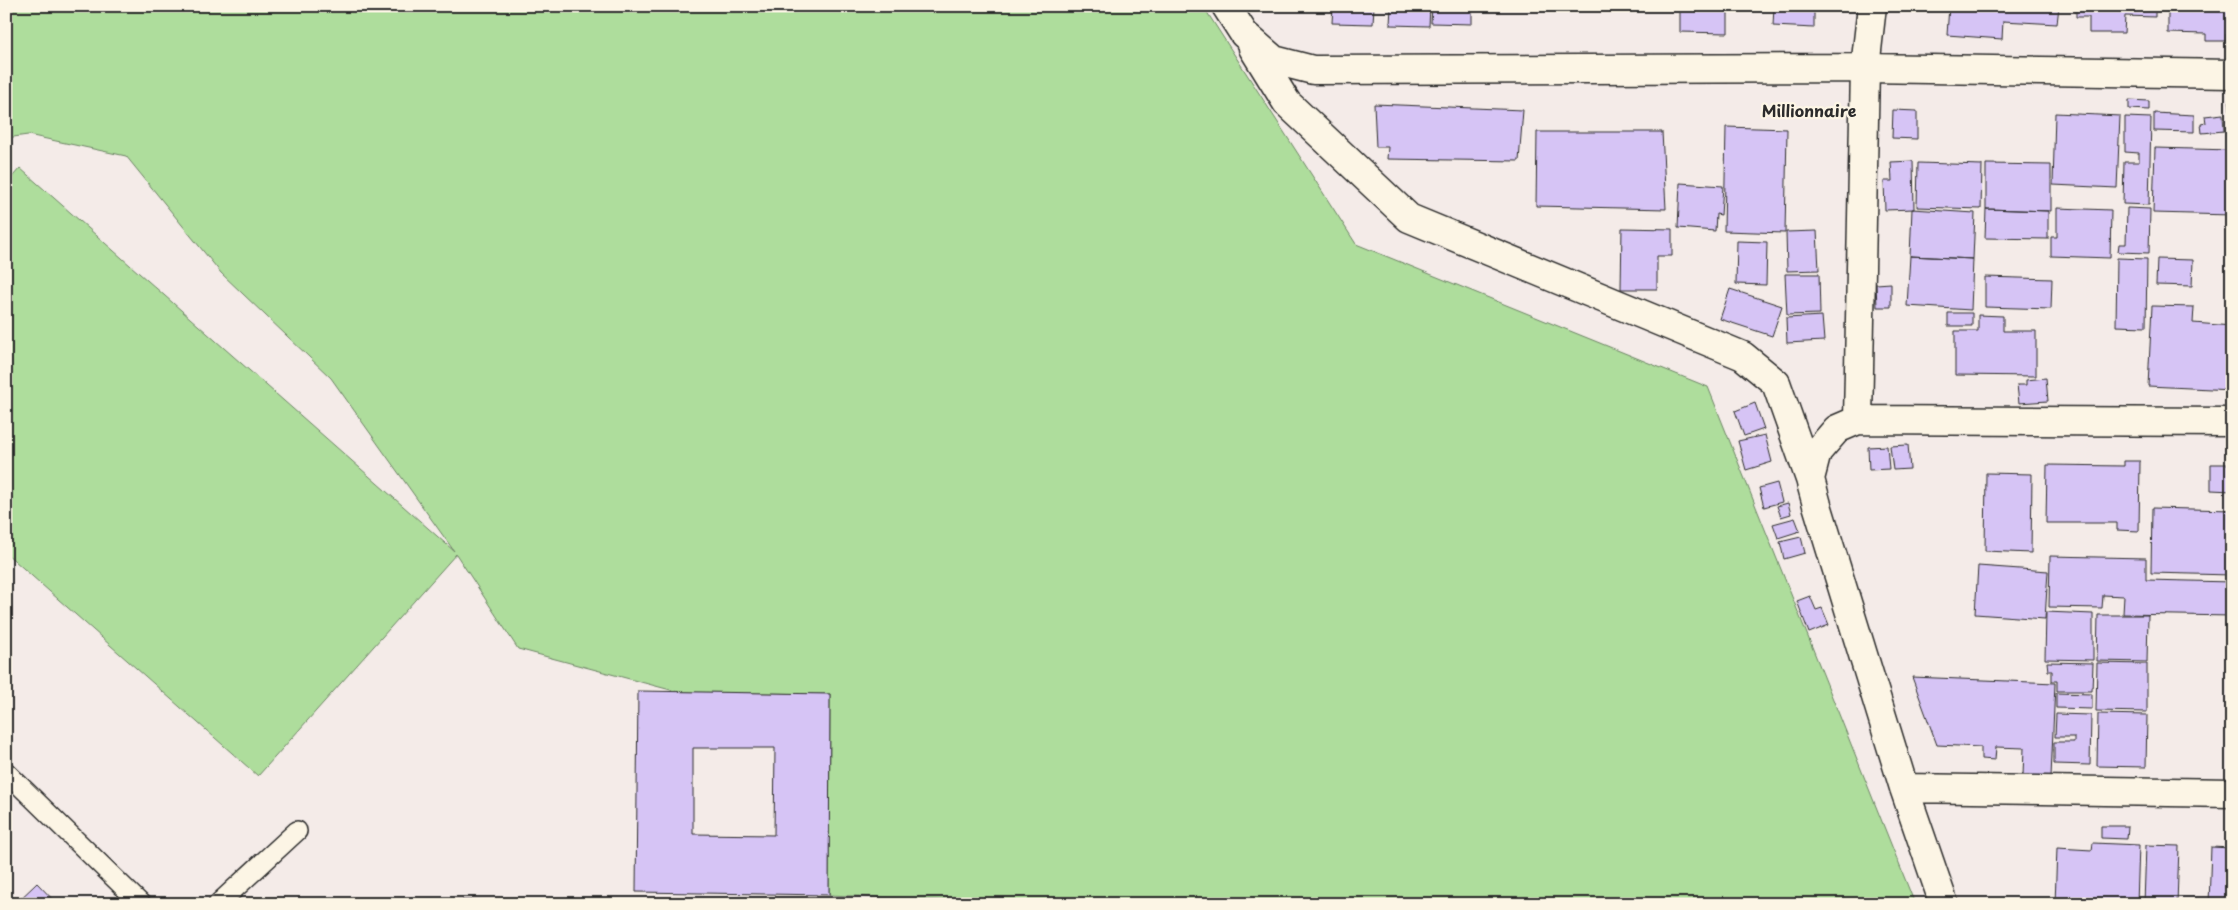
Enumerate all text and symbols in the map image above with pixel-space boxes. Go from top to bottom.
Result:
district label: Millionnaire [1762,98,1857,122]

